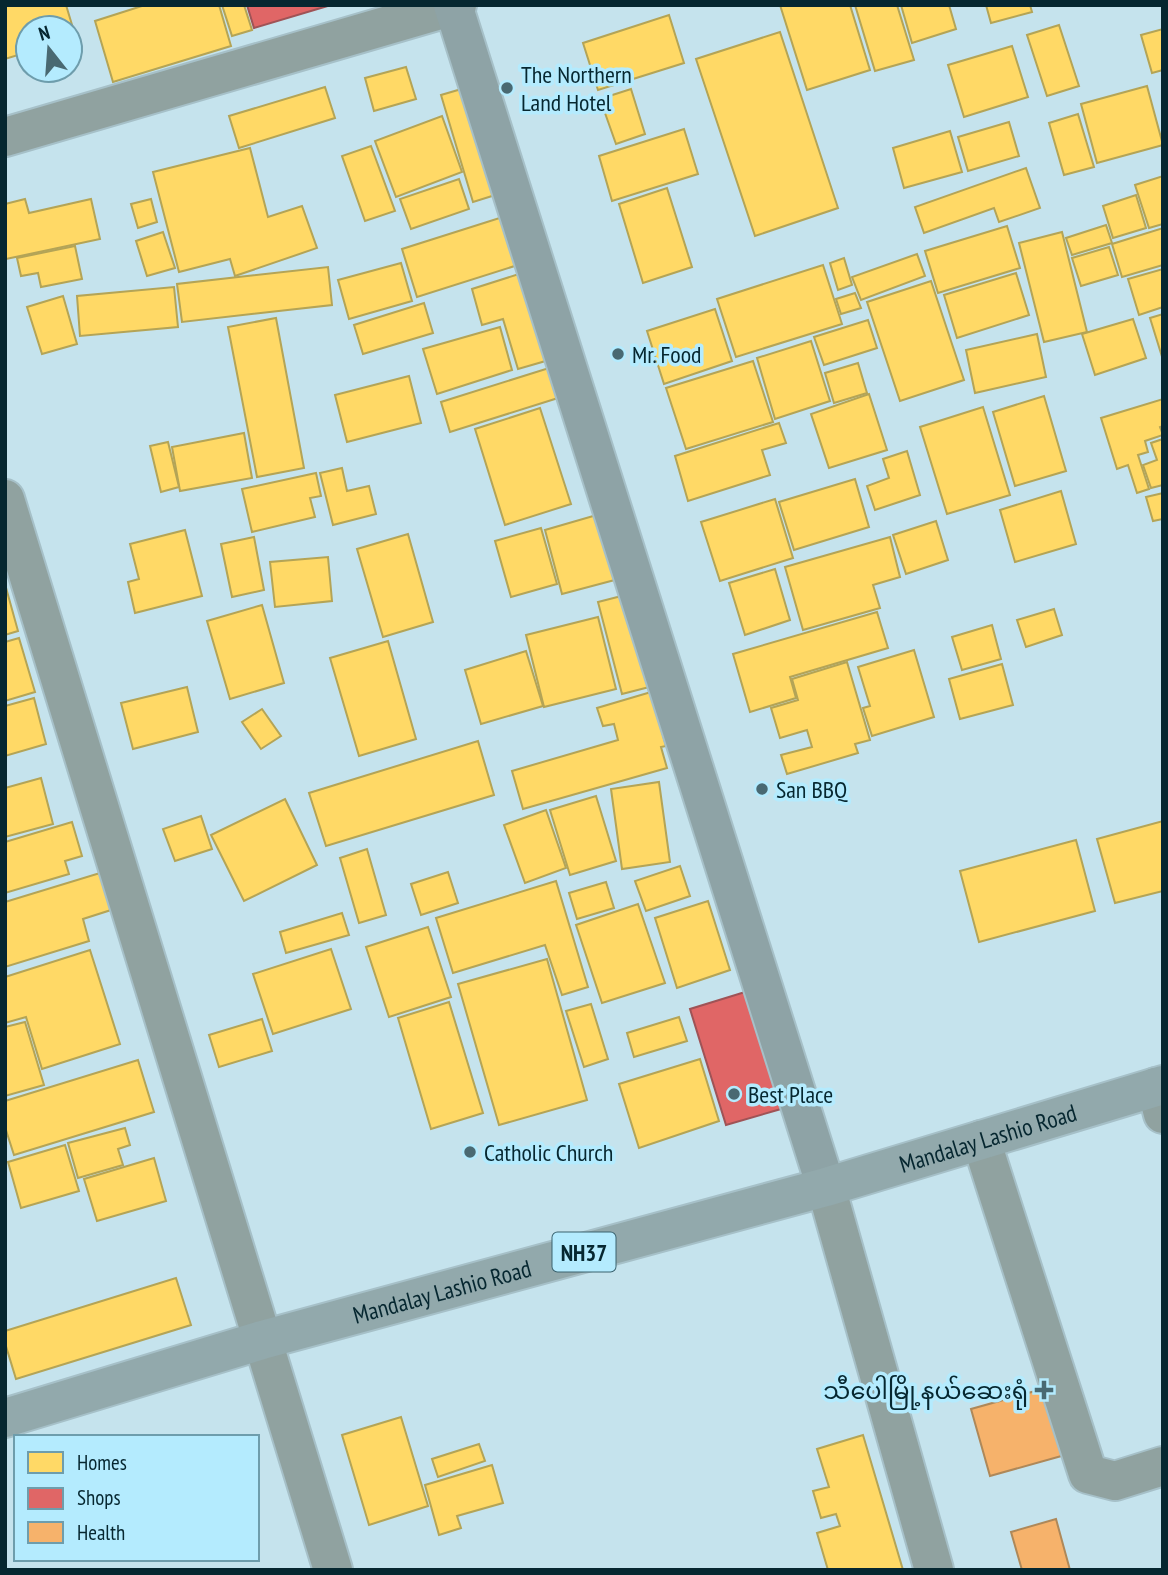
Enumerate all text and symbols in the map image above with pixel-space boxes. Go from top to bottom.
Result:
north arrow [14,14,84,84]
text: N [36,20,52,46]
place label: The Northern Land Hotel [521,59,632,118]
marker: The Northern Land Hotel [499,80,515,96]
place label: Mr. Food [632,339,701,370]
marker: Mr. Food [610,346,626,362]
place label: San BBQ [776,774,848,805]
marker: San BBQ [754,781,770,797]
place label: Best Place [748,1079,833,1110]
marker: Best Place [726,1086,742,1102]
street label: Mandalay Lashio Road [895,1097,1080,1179]
place label: Catholic Church [484,1137,613,1168]
marker: Catholic Church [462,1144,478,1160]
road number: NH37 [552,1232,616,1272]
street label: Mandalay Lashio Road [349,1252,535,1330]
place label: သီပေါမြို့နယ်ဆေးရုံ [823,1375,1028,1410]
marker: သီပေါမြို့နယ်ဆေးရုံ [1034,1380,1054,1400]
legend [14,1435,259,1561]
text: Homes [77,1449,127,1476]
text: Shops [77,1484,121,1511]
text: Health [77,1519,125,1546]

